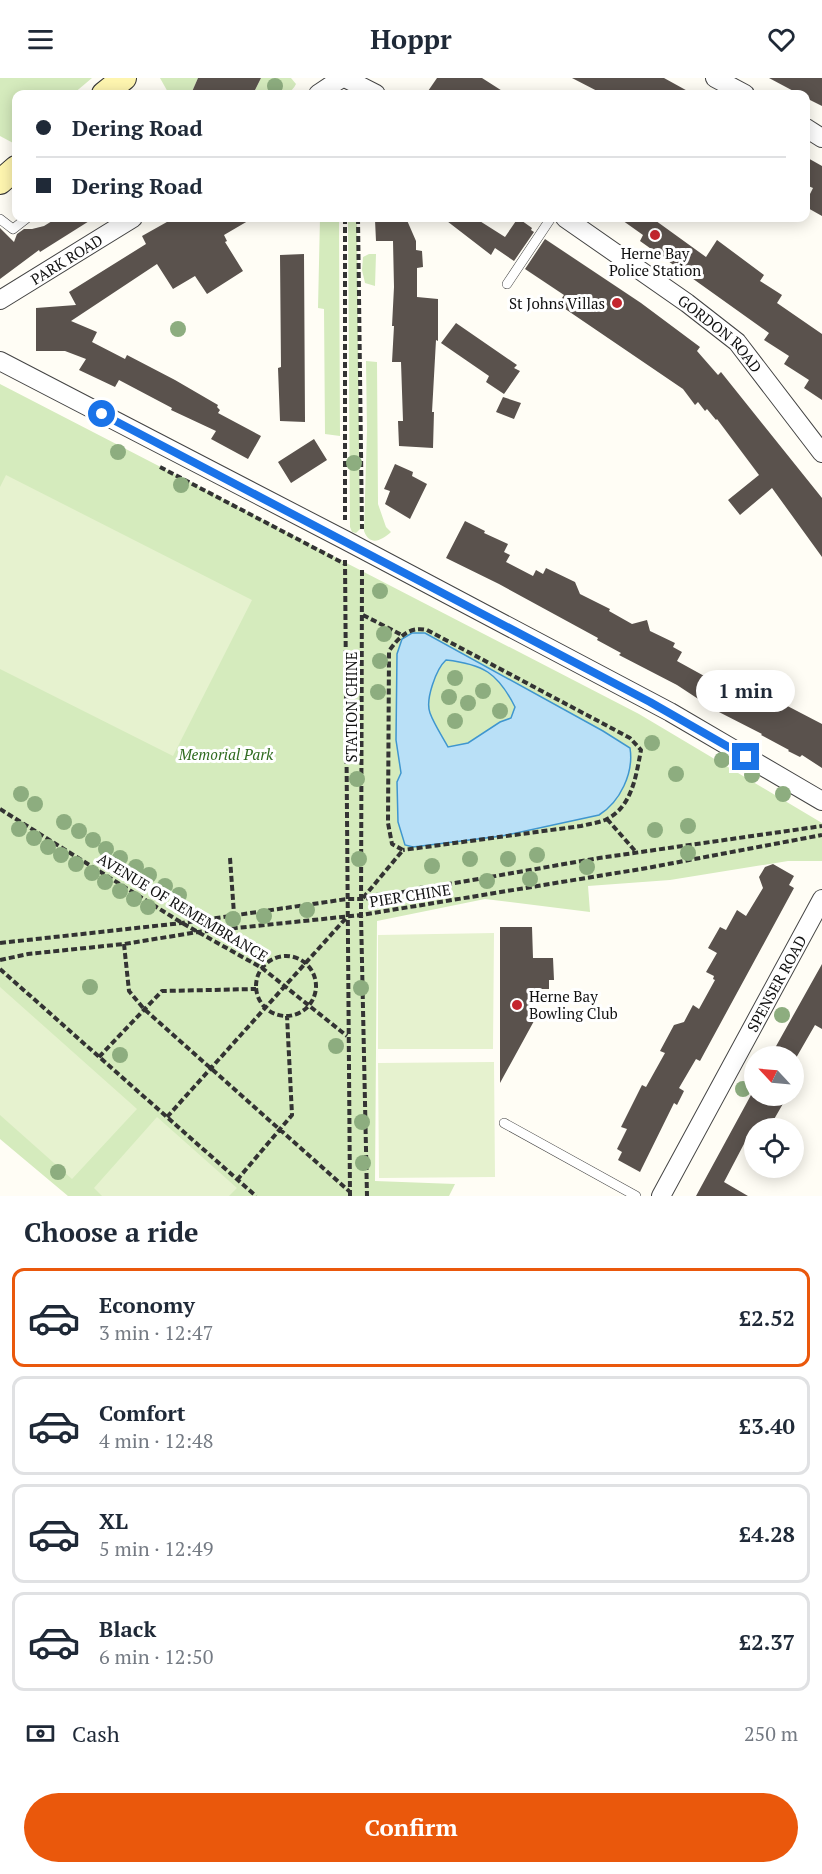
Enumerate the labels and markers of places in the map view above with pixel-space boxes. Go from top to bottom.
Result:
marker: Herne Bay Police Station [648,228,662,242]
place label: Herne Bay Police Station [609,243,701,280]
place label: St Johns Villas [509,293,605,313]
marker: St Johns Villas [610,296,624,310]
place label: Herne Bay Bowling Club [529,986,618,1023]
marker: Herne Bay Bowling Club [510,998,524,1012]

